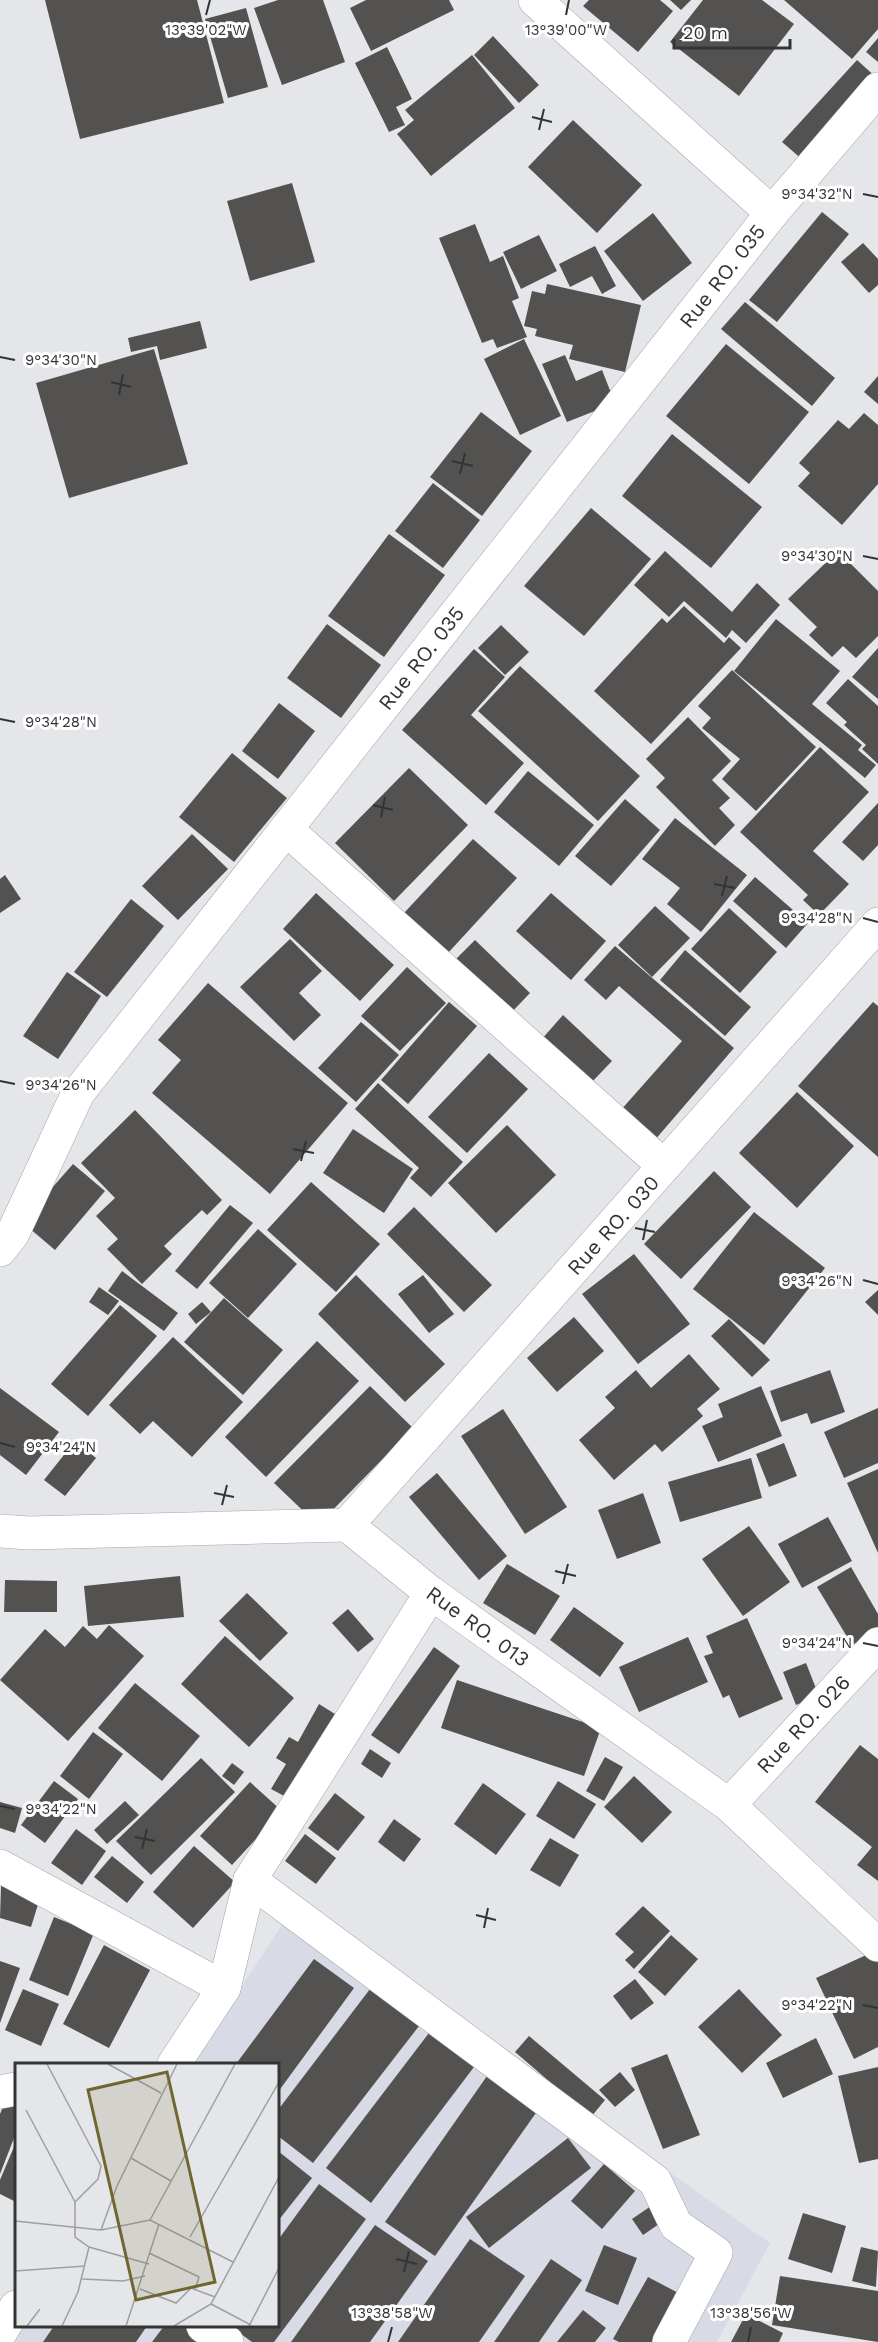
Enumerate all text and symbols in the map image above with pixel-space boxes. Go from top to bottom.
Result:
scale bar [674,12,790,50]
text: 13°39'02"W [165,21,247,39]
text: 13°39'00"W [525,21,607,39]
text: 20 m [683,22,728,43]
text: 9°34'32"N [781,185,853,203]
street label: Rue RO. 035 [674,219,770,333]
text: 9°34'30"N [25,351,97,369]
text: 9°34'30"N [781,547,853,565]
street label: Rue RO. 035 [373,601,469,715]
text: 9°34'28"N [25,713,97,731]
text: 9°34'28"N [781,909,853,927]
text: 9°34'26"N [25,1076,97,1094]
street label: Rue RO. 030 [562,1170,664,1280]
text: 9°34'26"N [781,1272,853,1290]
text: 9°34'24"N [26,1438,96,1456]
street label: Rue RO. 013 [422,1580,534,1672]
text: 9°34'24"N [782,1634,852,1652]
street label: Rue RO. 026 [751,1670,855,1778]
text: 9°34'22"N [25,1800,97,1818]
text: 9°34'22"N [781,1996,853,2014]
inset map [15,2063,279,2327]
text: 13°38'58"W [351,2304,433,2322]
text: 13°38'56"W [710,2304,792,2322]

